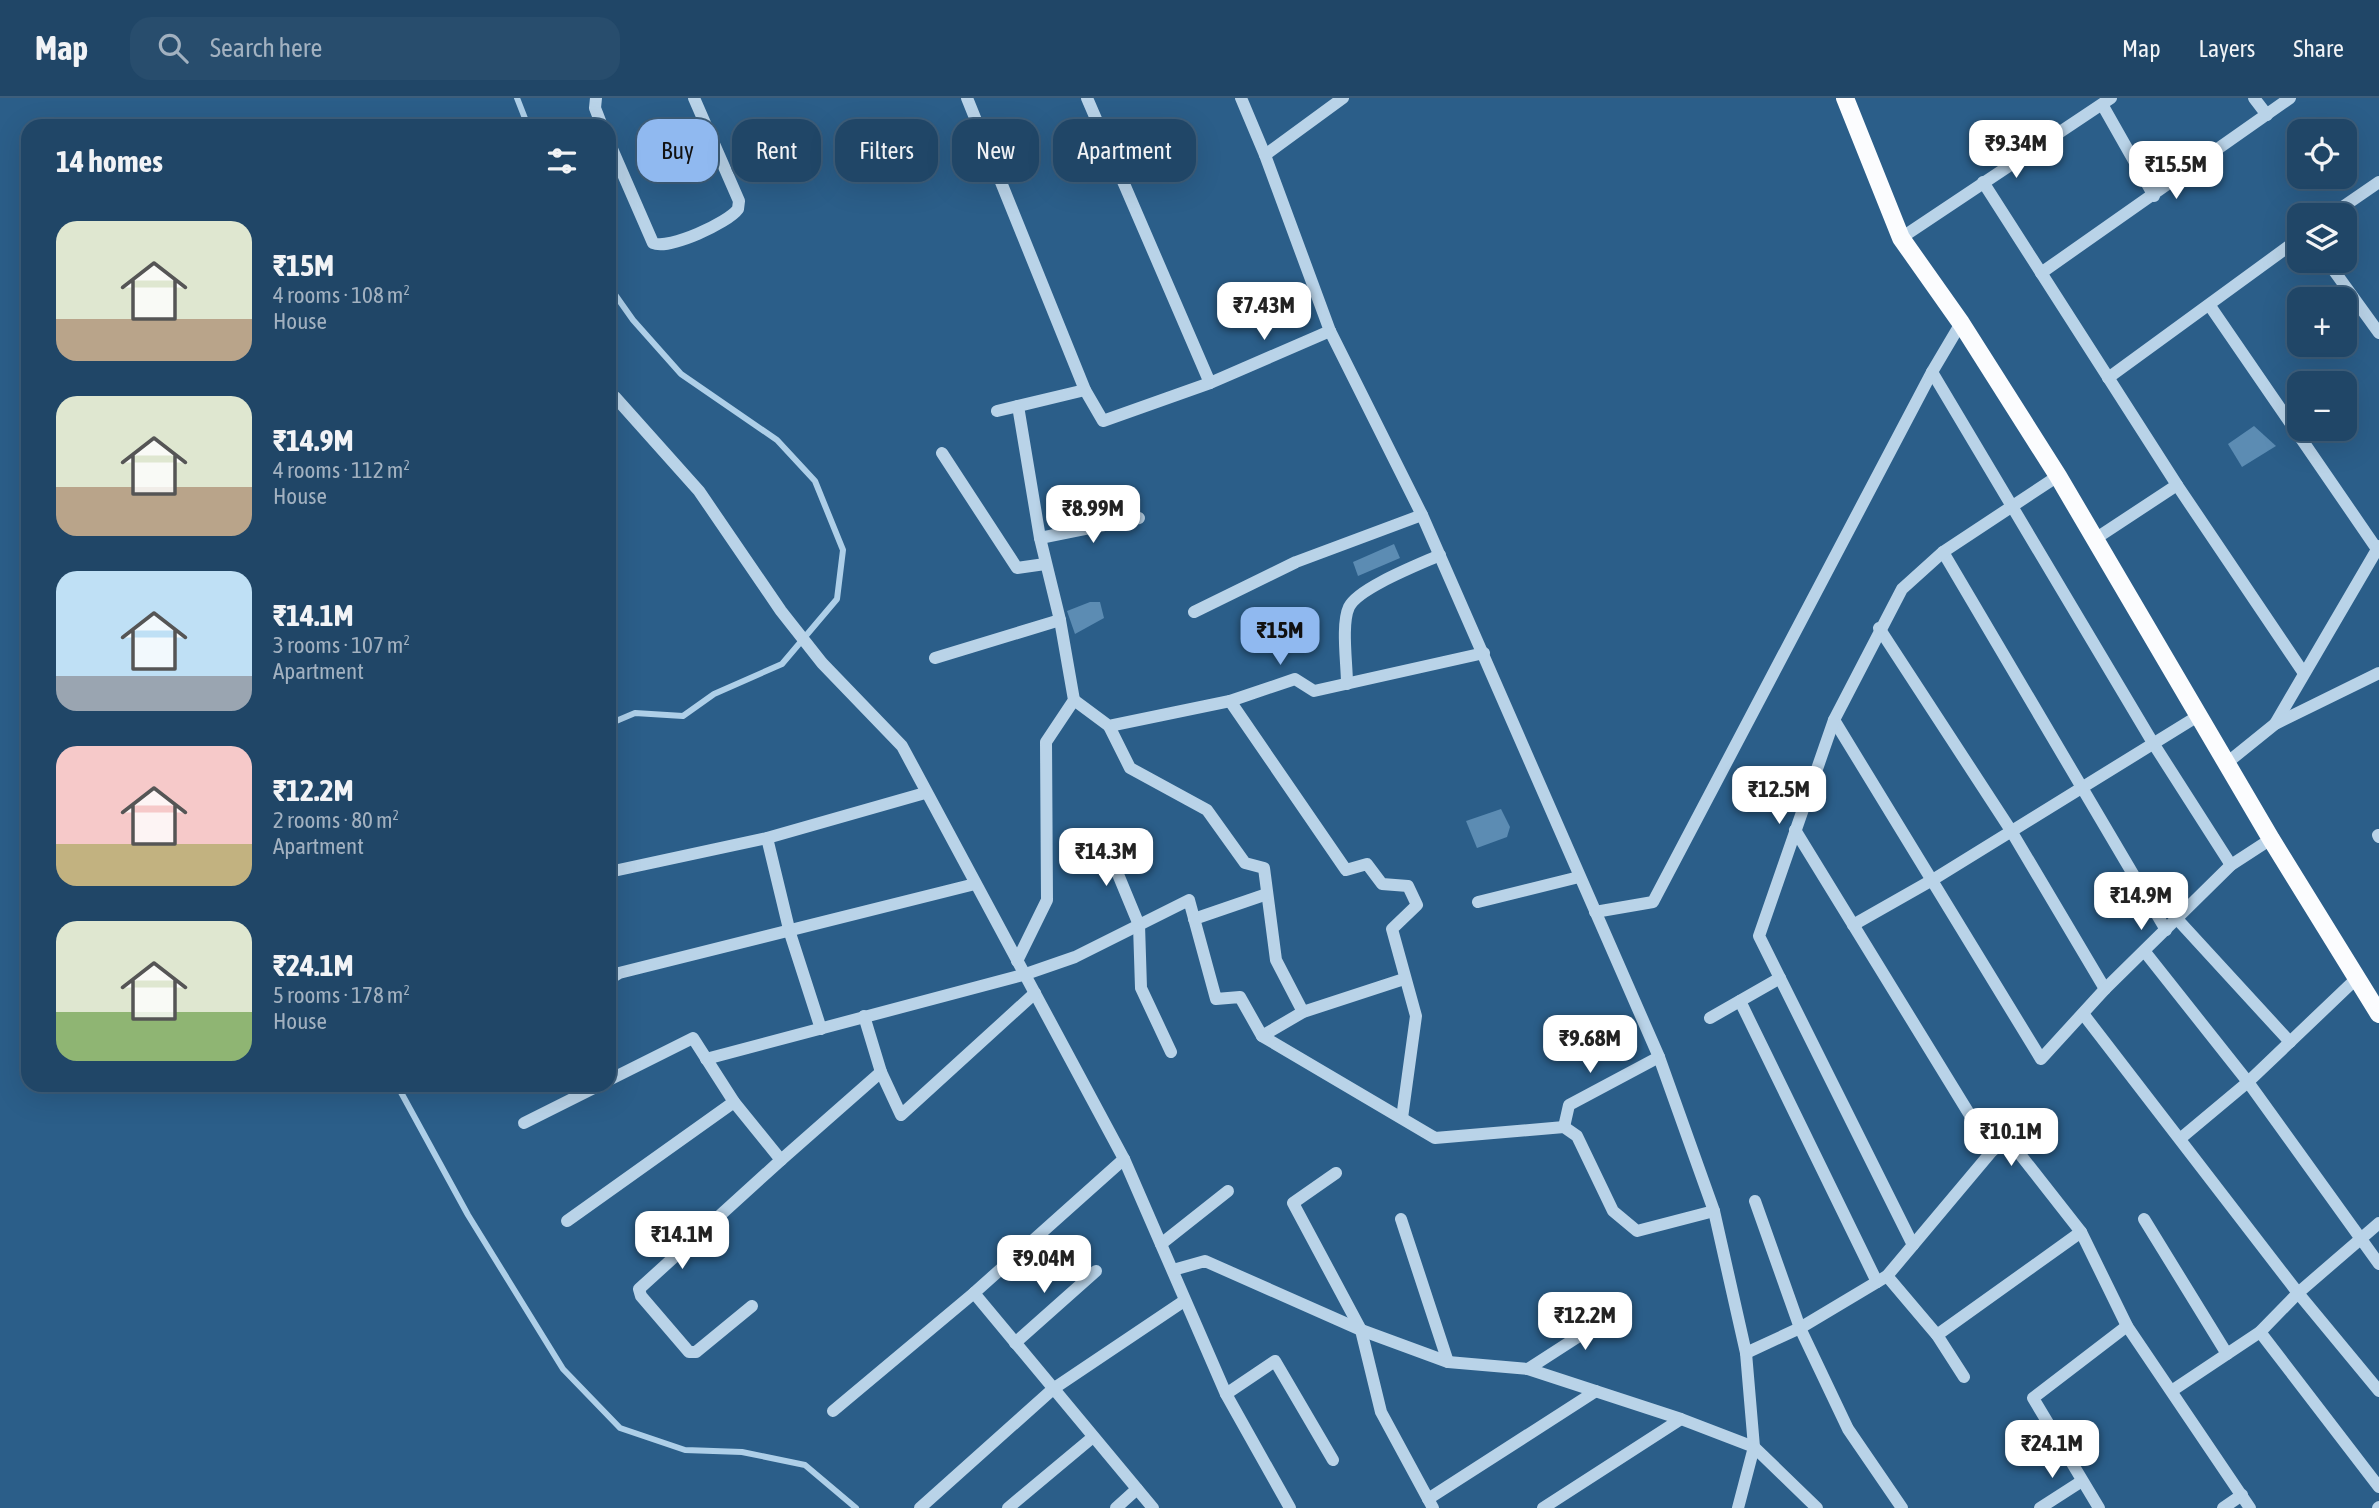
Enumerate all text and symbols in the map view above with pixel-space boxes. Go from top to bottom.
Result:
search box [130,17,620,80]
text: Map [35,29,88,67]
icon: search [154,29,192,67]
text: Search here [210,33,322,63]
text: Map [2122,35,2161,62]
text: Layers [2199,35,2255,62]
text: Share [2293,35,2344,62]
chip: Buy [637,119,718,182]
chip: Rent [732,119,821,182]
chip: Filters [835,119,938,182]
chip: New [952,119,1039,182]
chip: Apartment [1053,119,1196,182]
map controls [2287,119,2357,441]
button: locate [2287,119,2357,189]
pin: ₹9.34M [1959,120,2073,180]
text: ₹9.34M [1985,130,2047,156]
pin: ₹15.5M [2119,141,2233,201]
icon: filters [543,142,581,180]
text: 14 homes [56,144,163,178]
text: ₹15.5M [2145,151,2207,177]
button: layers [2287,203,2357,273]
text: ₹15M [273,248,334,282]
icon: home [112,249,196,333]
text: 4 rooms · 108 m² [273,282,410,308]
pin: ₹7.43M [1207,282,1321,342]
button: + [2287,287,2357,357]
text: ₹7.43M [1233,292,1295,318]
text: House [273,308,327,334]
button: − [2287,371,2357,441]
text: ₹14.9M [273,423,354,457]
icon: home [112,424,196,508]
text: 4 rooms · 112 m² [273,457,410,483]
text: House [273,483,327,509]
pin: ₹8.99M [1036,486,1150,545]
text: ₹8.99M [1062,495,1124,521]
text: ₹14.1M [273,598,354,632]
icon: home [112,599,196,683]
pin: ₹15M [1239,608,1321,667]
text: ₹15M [1257,617,1303,643]
text: 3 rooms · 107 m² [273,632,410,658]
text: Apartment [273,658,364,684]
pin: ₹12.5M [1722,766,1836,826]
text: ₹12.2M [273,773,354,807]
icon: home [112,774,196,858]
text: ₹12.5M [1748,776,1810,802]
text: 2 rooms · 80 m² [273,807,399,833]
pin: ₹14.3M [1049,828,1163,888]
text: Apartment [273,833,364,859]
text: ₹14.3M [1075,838,1137,864]
pin: ₹14.9M [2084,872,2198,932]
text: ₹14.9M [2110,882,2172,908]
text: ₹24.1M [273,948,354,982]
icon: home [112,949,196,1033]
text: 5 rooms · 178 m² [273,982,410,1008]
text: House [273,1008,327,1034]
pin: ₹9.68M [1533,1016,1647,1075]
text: ₹9.68M [1559,1025,1621,1051]
pin: ₹10.1M [1954,1108,2068,1168]
text: ₹10.1M [1980,1118,2042,1144]
pin: ₹14.1M [625,1212,739,1271]
text: ₹14.1M [651,1221,713,1247]
pin: ₹9.04M [987,1236,1101,1295]
text: ₹9.04M [1013,1245,1075,1271]
pin: ₹12.2M [1528,1292,1642,1352]
text: ₹12.2M [1554,1302,1616,1328]
pin: ₹24.1M [1995,1420,2109,1480]
text: ₹24.1M [2021,1430,2083,1456]

